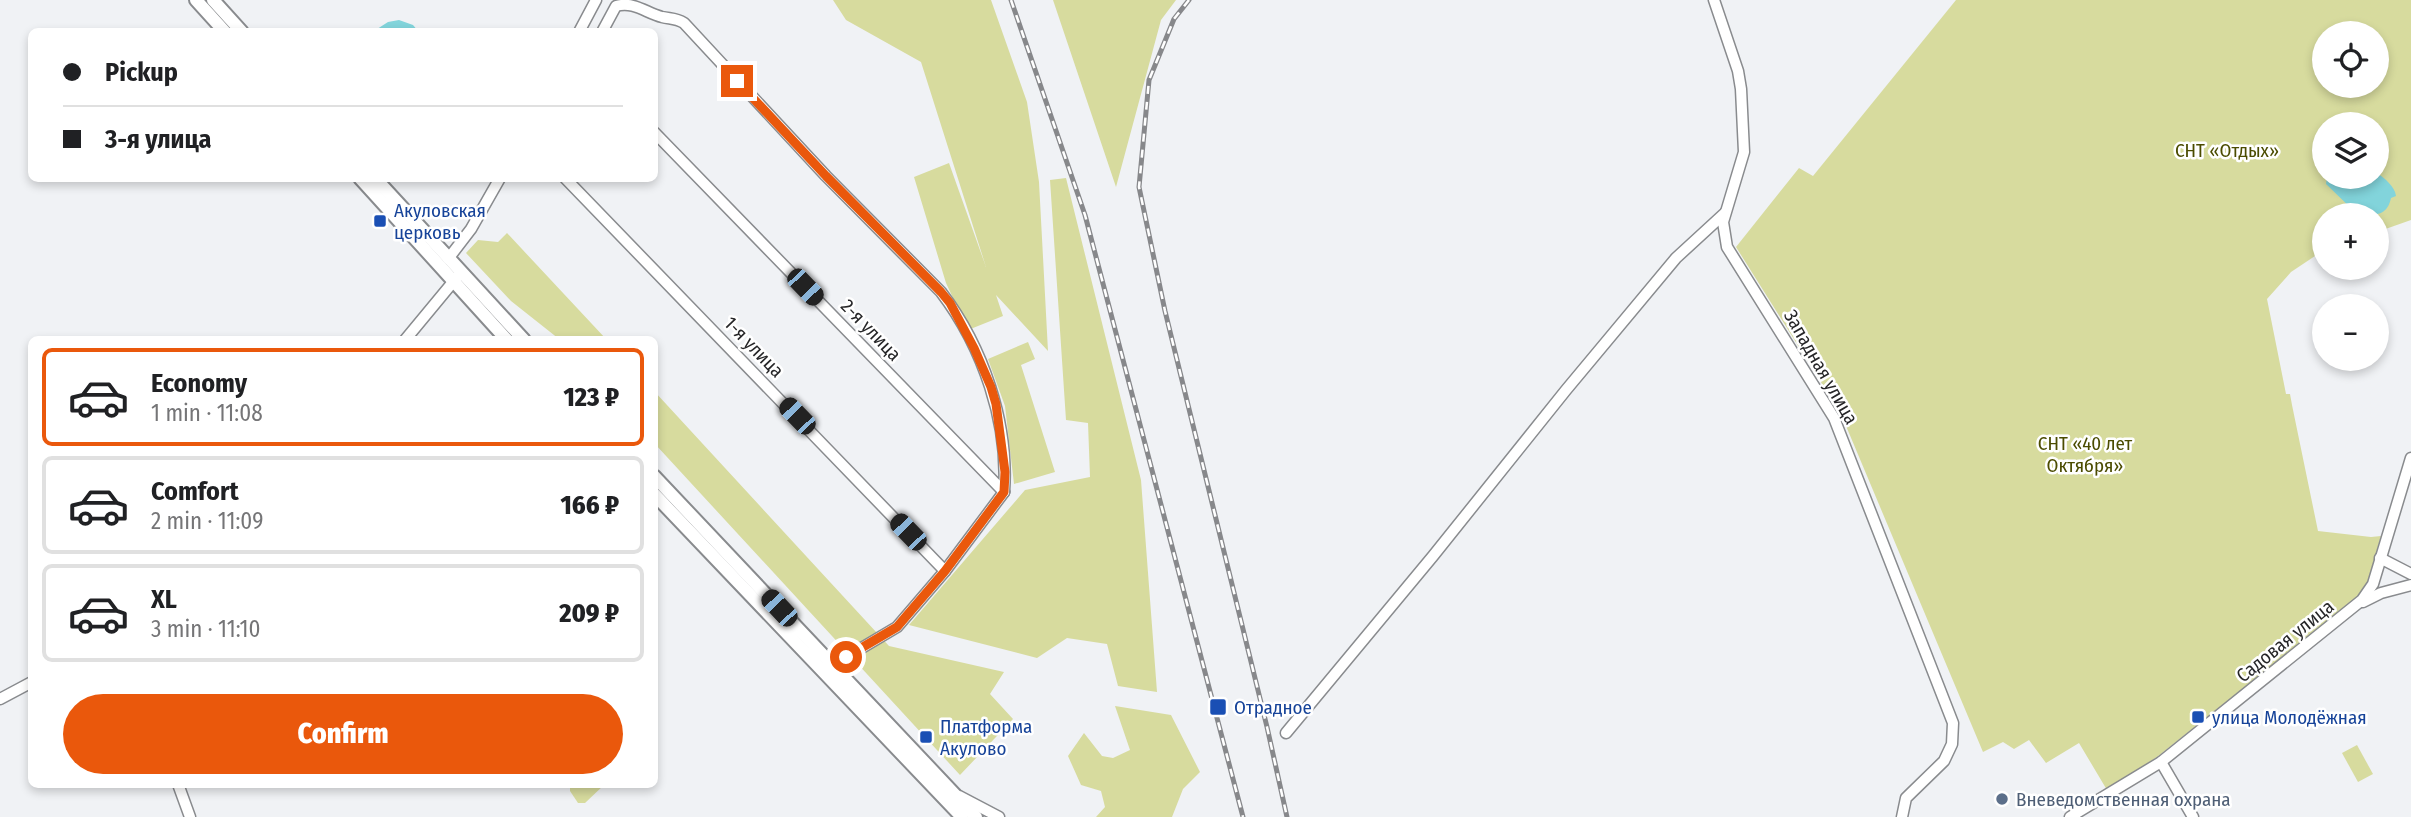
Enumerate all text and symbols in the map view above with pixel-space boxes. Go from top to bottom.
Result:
map controls [2312,21,2389,371]
button: locate [2312,21,2389,98]
text: Pickup [105,57,178,88]
route end [721,65,753,97]
button: layers [2312,112,2389,189]
text: 3-я улица [105,124,211,155]
park label: СНТ «Отдых» [2175,139,2279,162]
place label: Акуловская церковь [394,199,486,244]
button: + [2312,203,2389,280]
marker: Акуловская церковь [372,213,388,229]
car [783,265,828,309]
street label: 2-я улица [836,294,906,366]
button: − [2312,294,2389,371]
street label: Западная улица [1779,306,1863,428]
street label: 1-я улица [719,312,789,382]
icon: car [67,366,130,429]
text: Economy [151,368,247,399]
text: 123 ₽ [564,382,619,413]
car [775,394,820,438]
text: 1 min · 11:08 [151,399,263,427]
park label: СНТ «40 лет Октября» [2038,432,2132,477]
icon: car [67,474,130,537]
text: Comfort [151,476,239,507]
text: 166 ₽ [561,490,619,521]
text: 2 min · 11:09 [151,507,263,535]
car [886,510,931,554]
icon: car [67,582,130,645]
text: XL [151,584,177,615]
car [757,585,802,631]
street label: Садовая улица [2232,595,2338,687]
text: 209 ₽ [559,598,619,629]
text: 3 min · 11:10 [151,615,261,643]
route start [830,641,862,673]
button: Confirm [63,694,623,774]
place label: Отрадное [1234,696,1312,719]
marker: Отрадное [1208,697,1228,717]
place label: улица Молодёжная [2212,706,2367,729]
marker: улица Молодёжная [2190,709,2206,725]
place label: Платформа Акулово [940,715,1032,760]
marker: Платформа Акулово [918,729,934,745]
place label: Вневедомственная охрана [2016,788,2231,811]
marker: Вневедомственная охрана [1994,791,2010,807]

